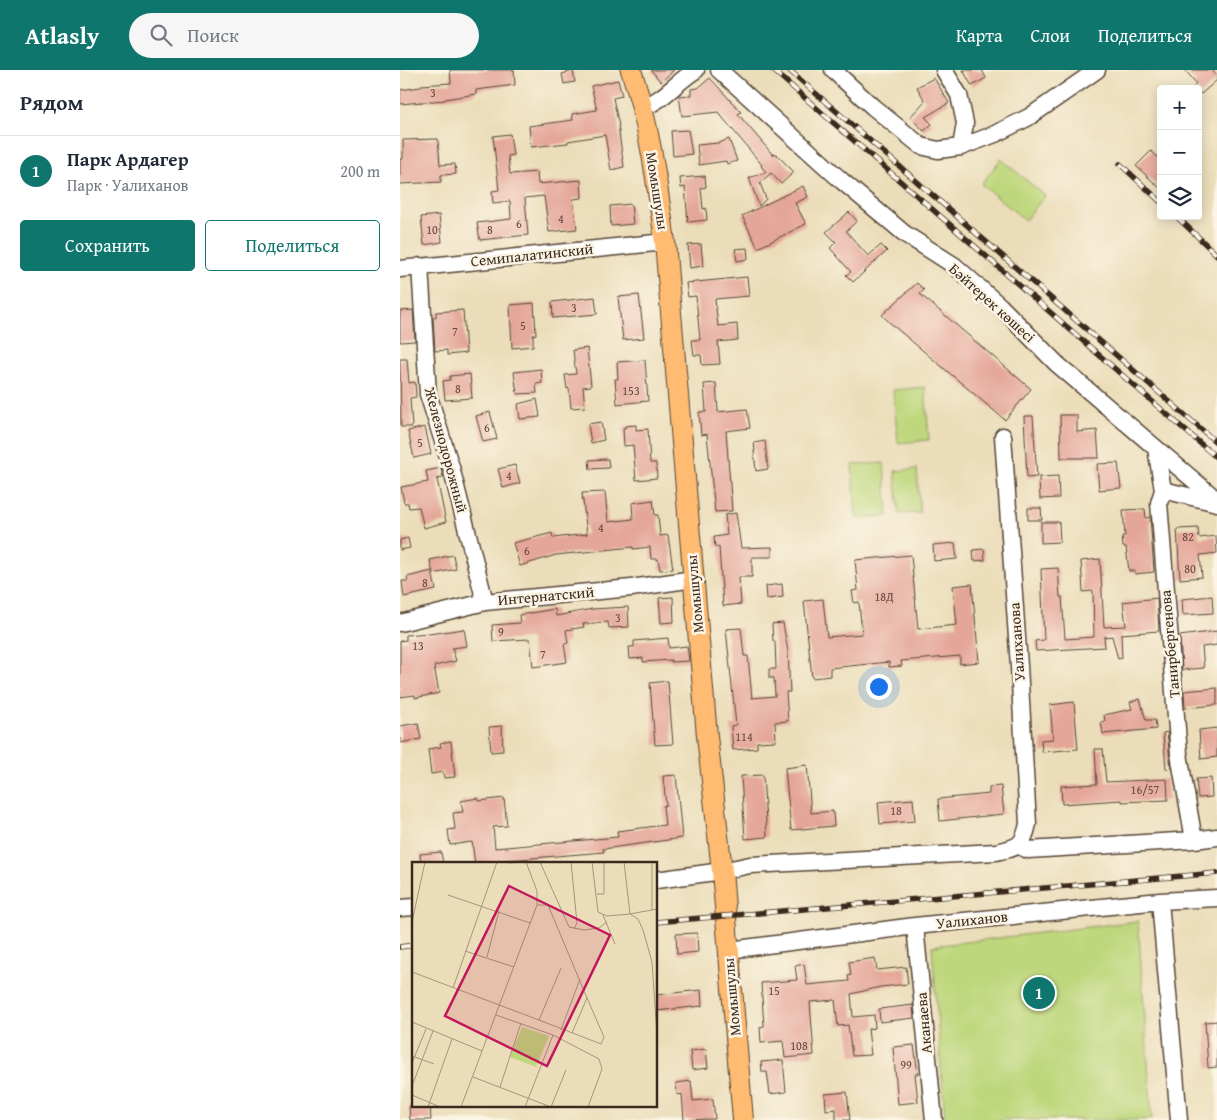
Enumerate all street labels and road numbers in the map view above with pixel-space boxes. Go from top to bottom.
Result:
street label: Момышулы [641,151,674,232]
street label: Семипалатинский [470,238,594,271]
street label: Бәйтерек көшесі [945,258,1040,347]
street label: Железнодорожный [419,384,473,515]
street label: Момышулы [681,554,708,634]
street label: Интернатский [497,581,595,610]
street label: Танирбергенова [1154,588,1185,699]
street label: Уалиханова [1003,601,1030,682]
street label: Уалиханов [935,905,1009,934]
street label: Момышулы [718,957,745,1037]
street label: Аканаева [910,991,937,1055]

